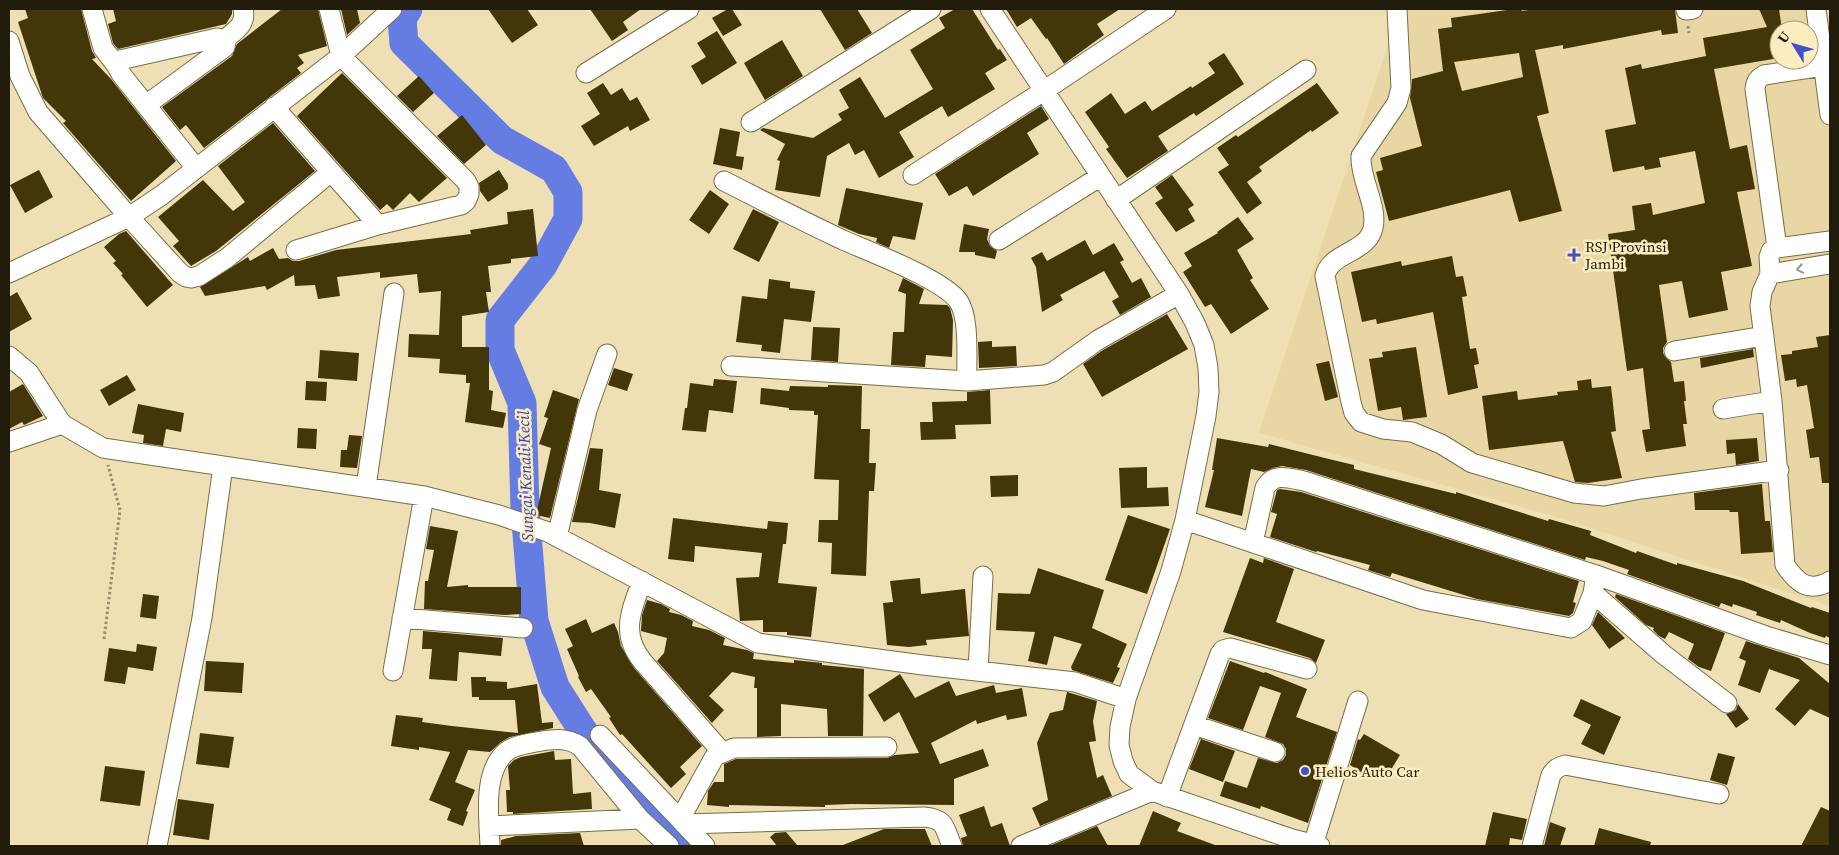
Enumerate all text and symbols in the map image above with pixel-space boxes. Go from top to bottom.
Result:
north arrow [1769,20,1819,70]
text: U [1773,27,1795,47]
place label: RSJ Provinsi Jambi [1584,236,1667,274]
marker: RSJ Provinsi Jambi [1567,248,1581,262]
one-way arrow [1796,264,1805,274]
water label: Sungai Kenali Kecil [512,410,538,542]
place label: Helios Auto Car [1315,761,1420,782]
marker: Helios Auto Car [1299,765,1311,777]

